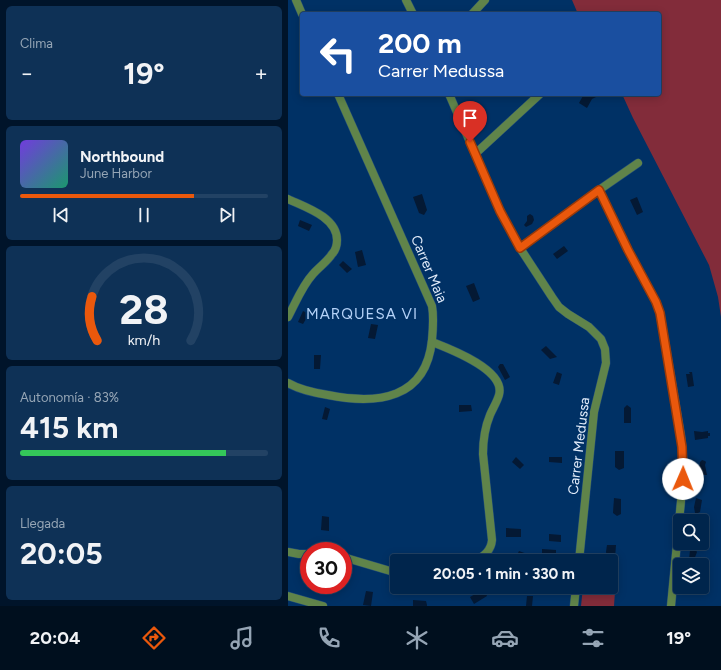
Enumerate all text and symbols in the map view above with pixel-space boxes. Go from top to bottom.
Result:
text: 200 m [378,26,462,60]
icon: left [312,28,364,80]
text: Clima [20,36,53,51]
text: 19° [123,55,165,92]
text: − [20,60,34,87]
text: + [254,60,268,87]
text: Carrer Medussa [378,60,504,82]
pin [453,101,487,142]
icon: arrive [459,107,481,129]
text: Northbound [80,148,164,166]
text: June Harbor [80,166,152,181]
icon: previous [50,204,72,226]
icon: pause [133,204,155,226]
icon: next [216,204,238,226]
street label: Carrer Maia [407,233,451,305]
text: 28 [119,284,169,334]
district label: MARQUESA VI [306,305,418,323]
text: km/h [128,331,160,349]
text: Autonomía · 83% [20,390,119,405]
street label: Carrer Medussa [565,396,593,496]
text: 415 km [20,409,119,446]
position arrow [662,458,704,500]
map controls [673,514,709,594]
button: search [673,514,709,550]
text: Llegada [20,516,65,531]
text: 20:05 [20,535,103,572]
speed limit sign: 30 [300,542,352,594]
button: layers [673,558,709,594]
text: 20:05 · 1 min · 330 m [433,565,575,583]
icon: directions [140,624,168,652]
icon: music [228,624,256,652]
icon: phone [315,624,343,652]
icon: climate [403,624,431,652]
icon: car [491,624,519,652]
icon: filters [579,624,607,652]
text: 20:04 [30,627,80,649]
text: 19° [666,627,691,649]

